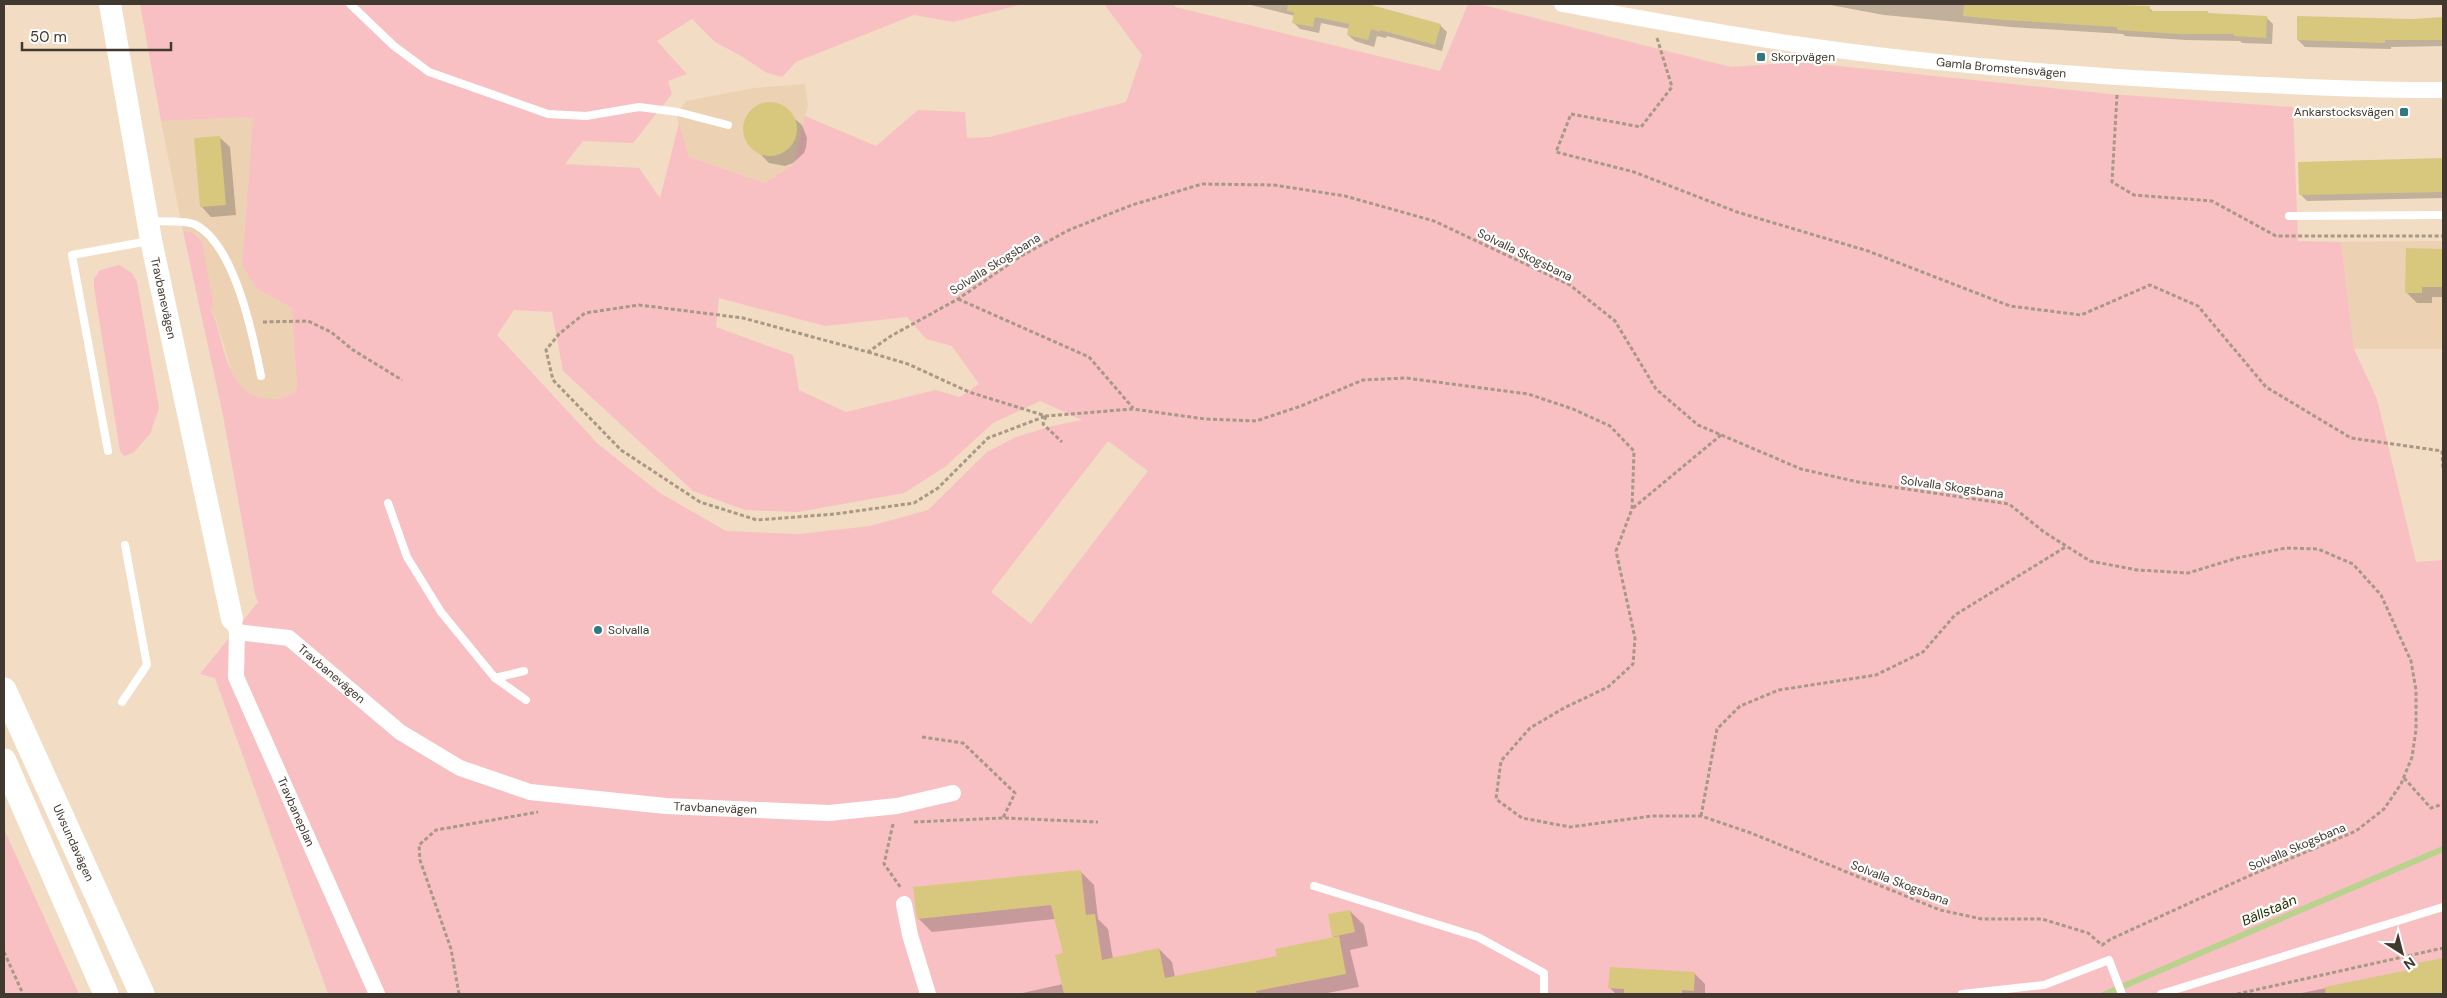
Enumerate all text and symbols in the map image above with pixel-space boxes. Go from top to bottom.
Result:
scale bar [22,20,171,52]
text: 50 m [30,27,67,47]
place label: Skorpvägen [1771,49,1835,65]
marker: Skorpvägen [1755,51,1767,63]
street label: Gamla Bromstensvägen [1935,54,2067,81]
place label: Ankarstocksvägen [2294,104,2394,120]
marker: Ankarstocksvägen [2398,106,2410,118]
street label: Solvalla Skogsbana [1475,225,1575,285]
street label: Solvalla Skogsbana [947,230,1043,298]
street label: Travbanevägen [147,256,180,341]
street label: Solvalla Skogsbana [1899,472,2005,502]
place label: Solvalla [608,622,649,638]
marker: Solvalla [592,624,604,636]
street label: Travbanevägen [294,641,369,707]
street label: Travbaneplan [273,774,318,849]
street label: Travbanevägen [673,798,758,818]
street label: Ulvsundavägen [49,802,98,884]
street label: Solvalla Skogsbana [2246,819,2348,875]
street label: Solvalla Skogsbana [1849,857,1951,909]
water label: Bällstaån [2239,890,2299,930]
north arrow [2377,928,2427,978]
text: N [2400,953,2419,974]

